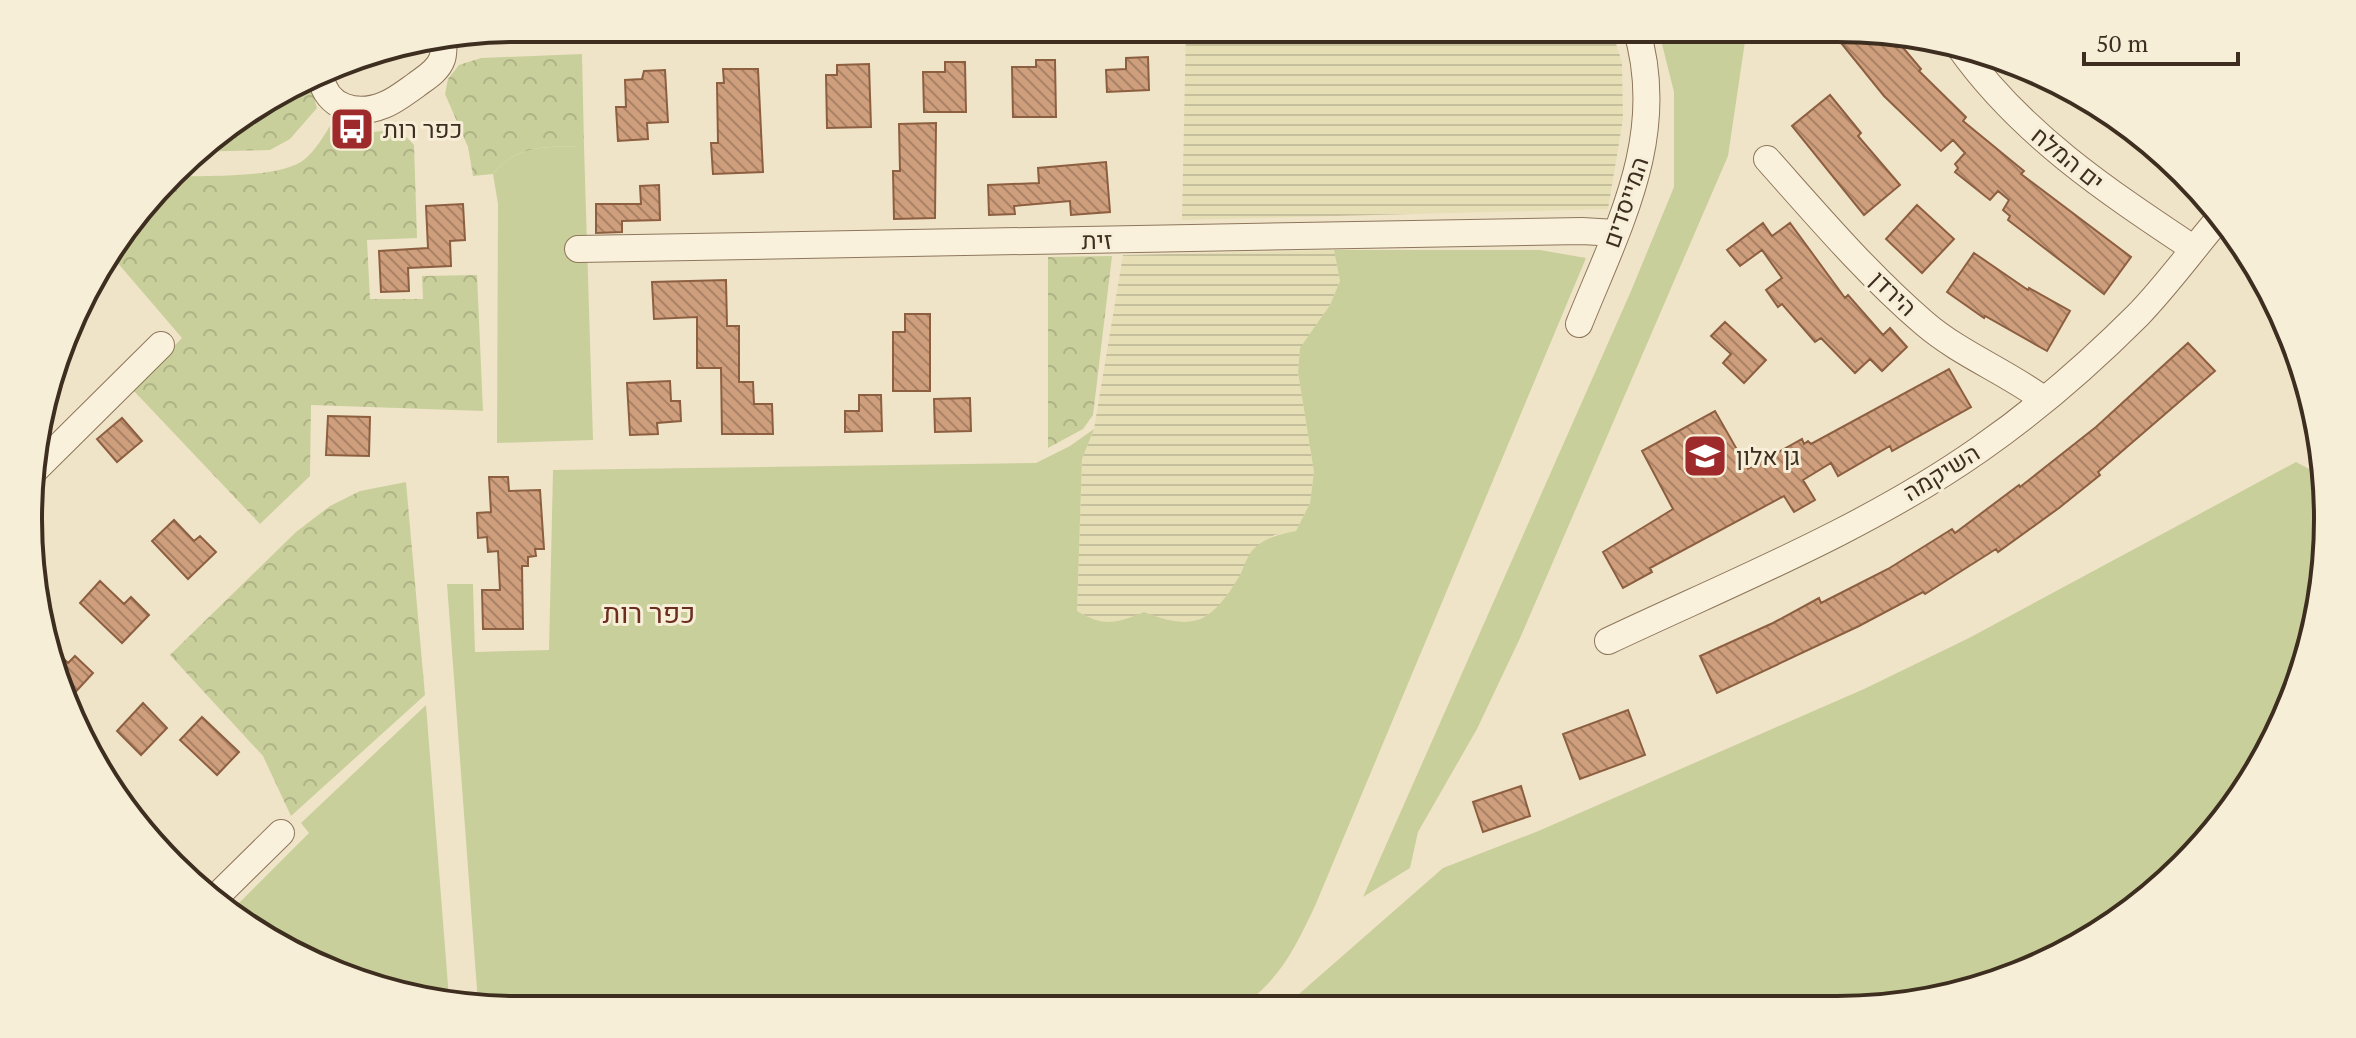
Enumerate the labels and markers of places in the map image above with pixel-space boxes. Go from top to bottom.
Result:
bus stop icon: כפר רות [328,105,376,153]
place label: כפר רות [383,113,462,145]
school or university icon: גן אלון [1681,432,1729,480]
place label: גן אלון [1736,440,1800,472]

